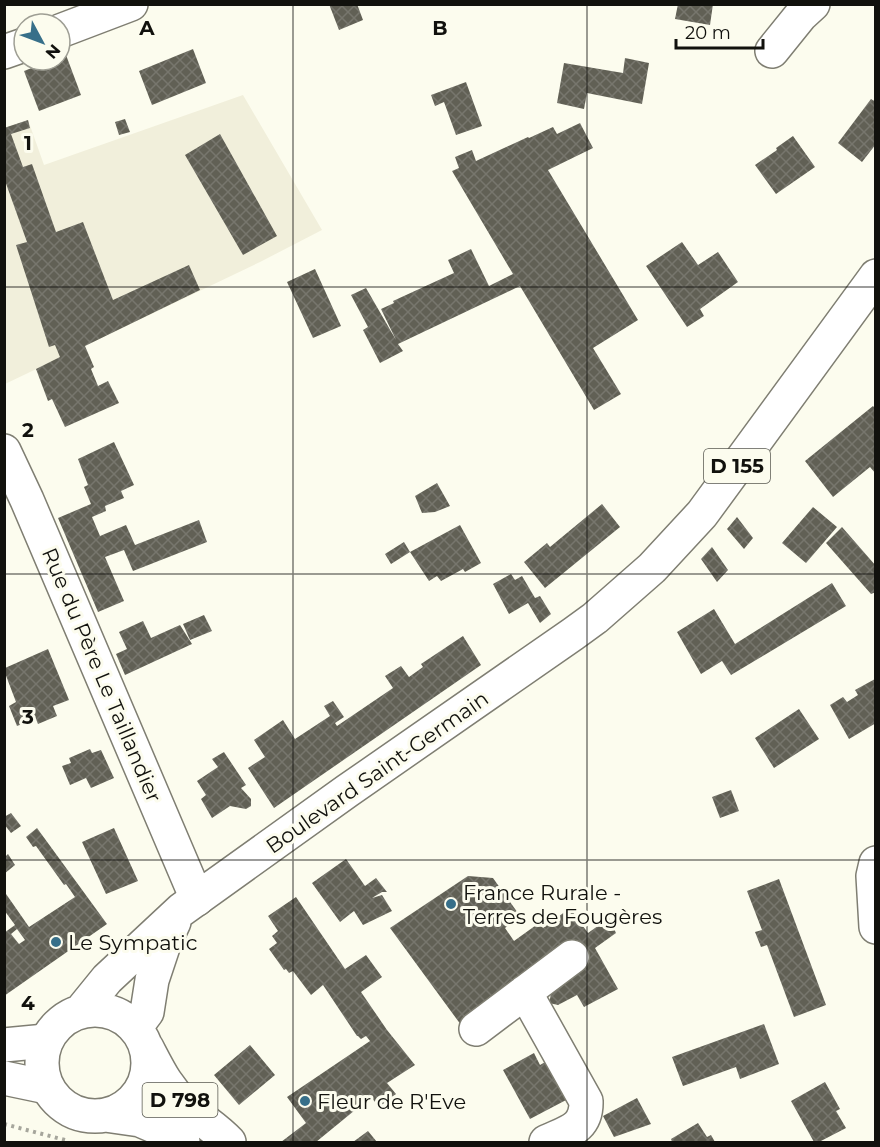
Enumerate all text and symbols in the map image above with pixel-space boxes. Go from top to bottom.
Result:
north arrow [12,12,72,72]
scale bar [676,12,763,50]
text: A [138,16,155,40]
text: B [432,16,448,40]
text: 20 m [685,22,731,44]
text: N [42,40,64,63]
text: 1 [24,131,32,155]
text: 2 [22,418,34,442]
road number: D 155 [704,449,770,483]
street label: Rue du Père Le Taillandier [37,544,167,806]
street label: Boulevard Saint-Germain [261,686,493,858]
text: 3 [21,705,34,729]
place label: France Rurale - Terres de Fougères [463,880,662,929]
marker: France Rurale - Terres de Fougères [444,897,458,911]
place label: Le Sympatic [68,930,198,955]
marker: Le Sympatic [49,935,63,949]
text: 4 [21,991,35,1015]
road number: D 798 [142,1083,218,1117]
place label: Fleur de R'Eve [317,1089,466,1114]
marker: Fleur de R'Eve [298,1094,312,1108]

